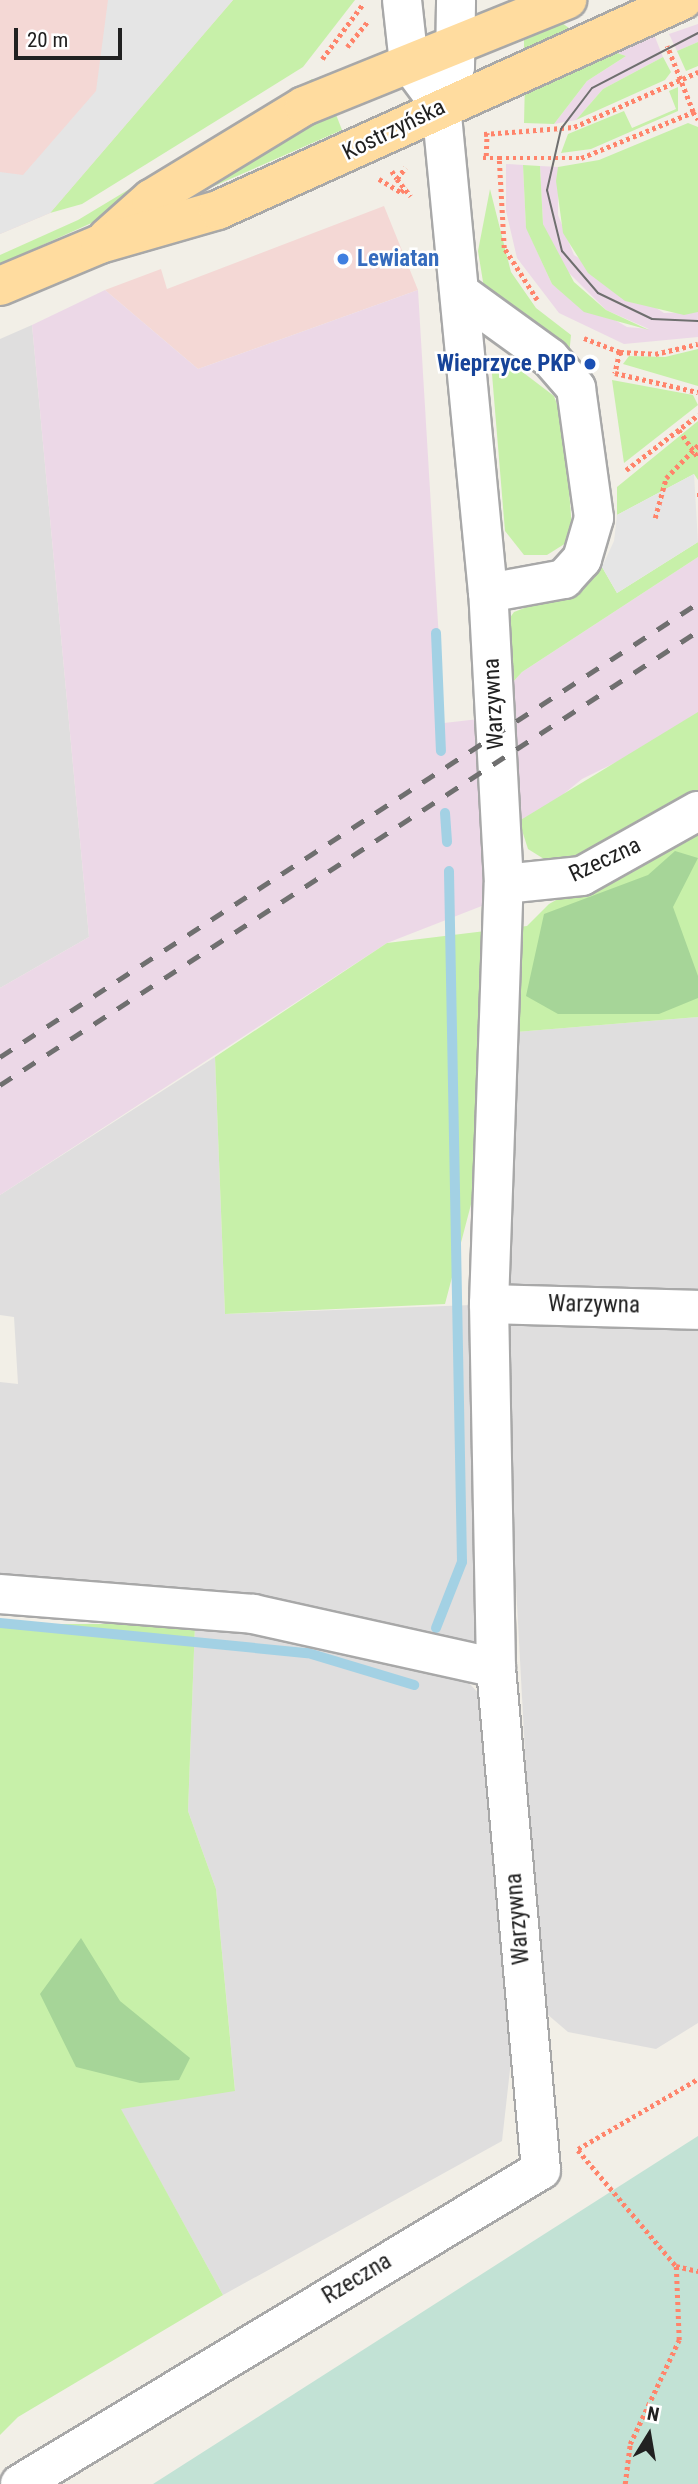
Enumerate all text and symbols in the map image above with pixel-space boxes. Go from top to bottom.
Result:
scale bar [18,14,126,58]
text: 20 m [27,28,68,52]
street label: Kostrzyńska [338,93,450,167]
place label: Lewiatan [357,245,439,273]
marker: Lewiatan [335,251,351,267]
place label: Wieprzyce PKP [437,350,576,378]
marker: Wieprzyce PKP [582,356,598,372]
street label: Warzywna [478,657,510,751]
street label: Rzeczna [565,831,645,889]
street label: Warzywna [548,1290,640,1320]
street label: Warzywna [500,1872,536,1966]
street label: Rzeczna [317,2248,397,2310]
north arrow [614,2400,684,2470]
text: N [645,2401,661,2426]

